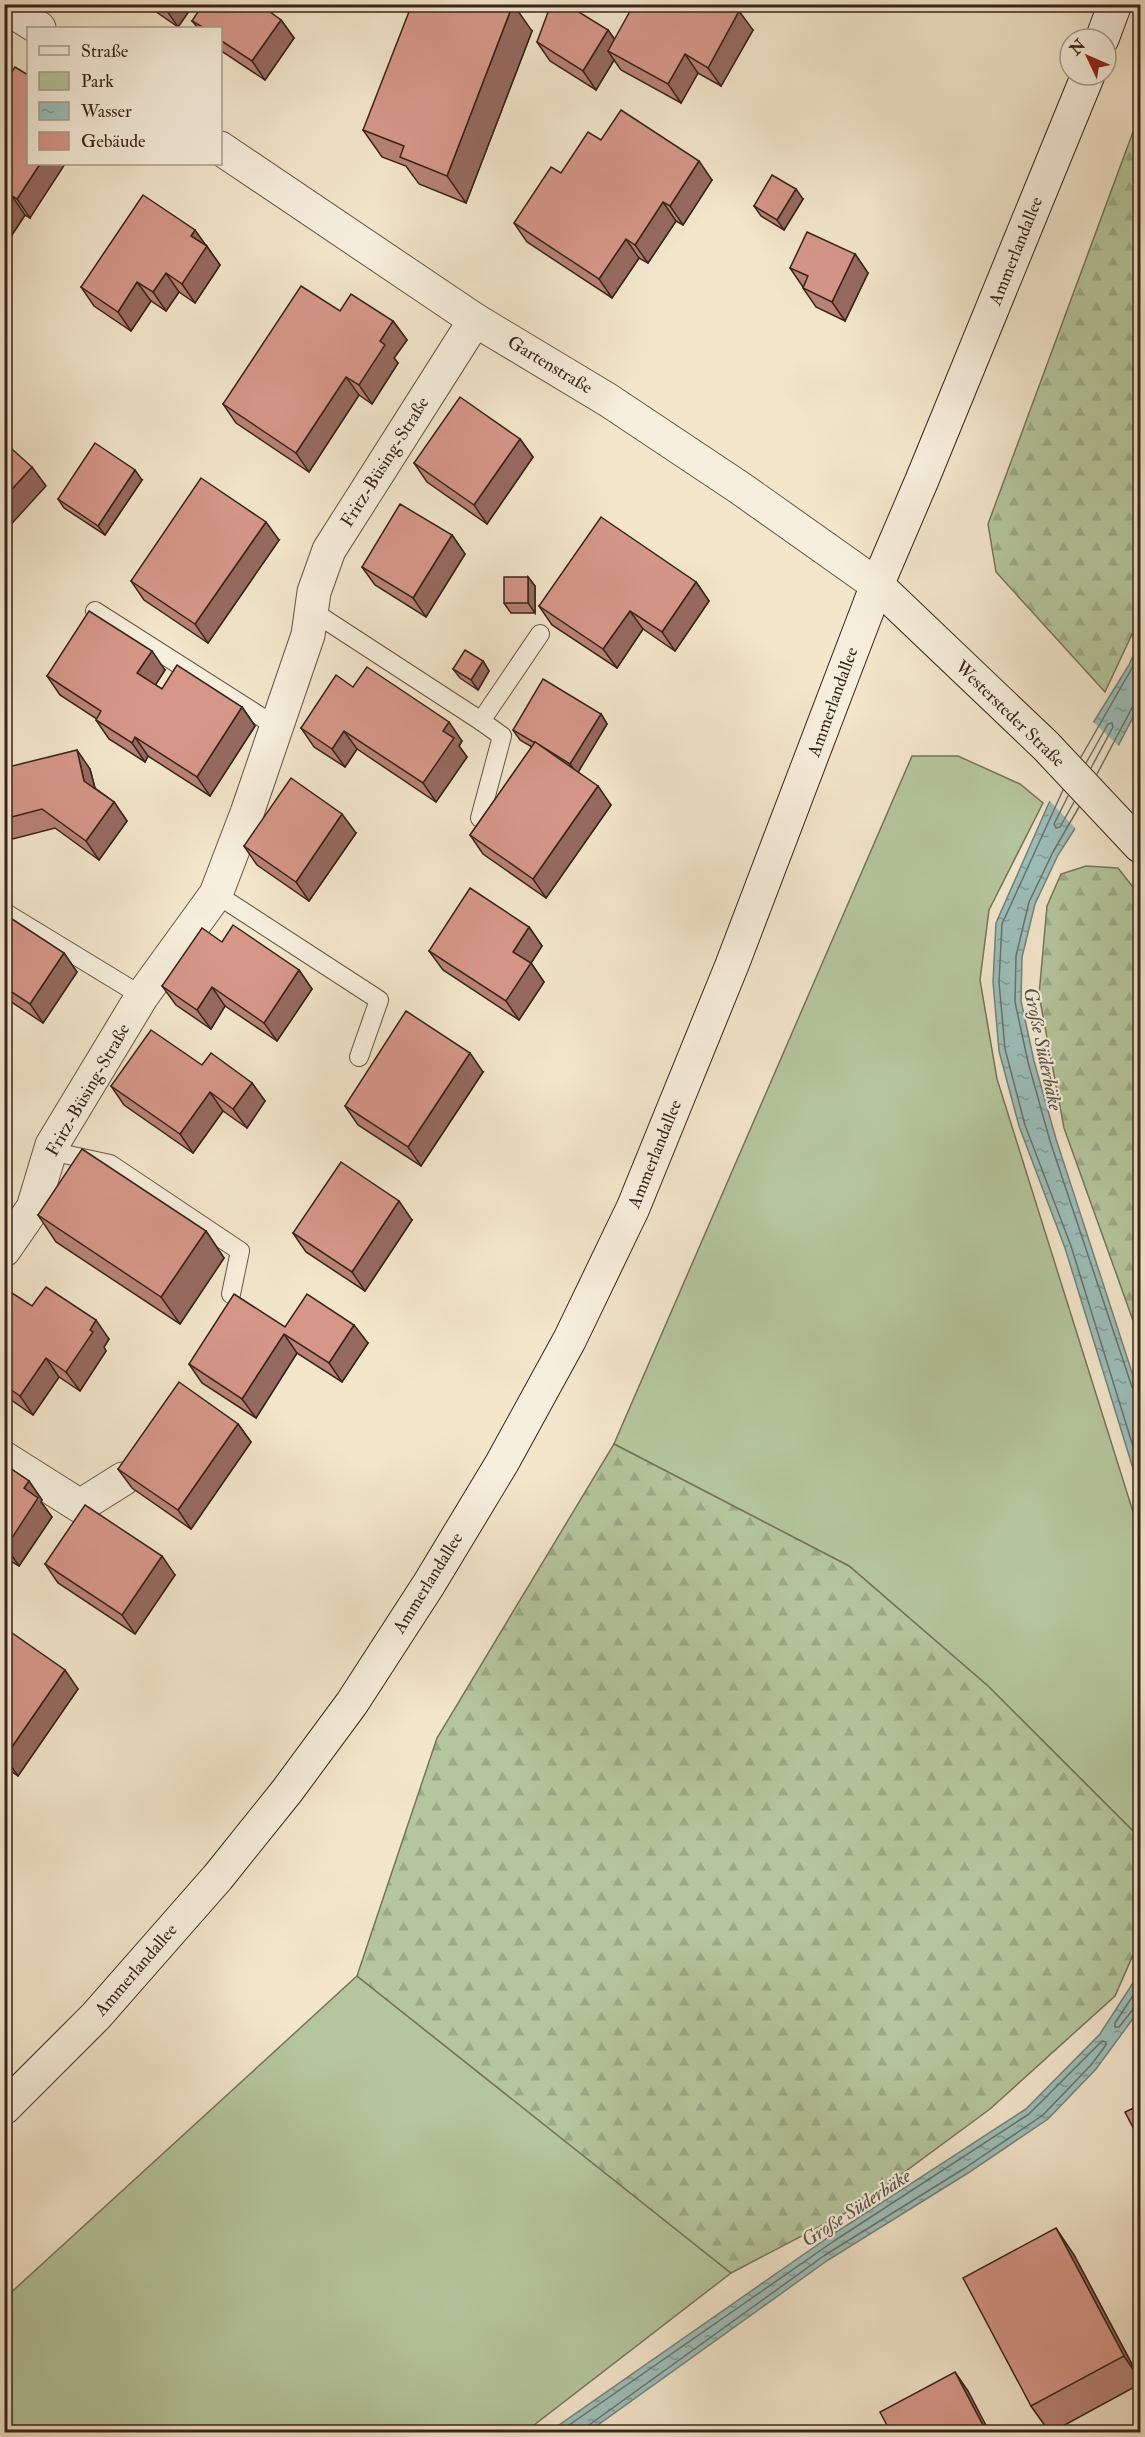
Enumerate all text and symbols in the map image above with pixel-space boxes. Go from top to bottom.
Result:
legend [27,27,222,165]
north arrow [1058,27,1118,87]
text: N [1065,35,1091,60]
text: Straße [81,40,129,63]
text: Park [81,70,114,93]
text: Wasser [80,100,132,123]
text: Gebäude [81,130,146,153]
street label: Ammerlandallee [983,193,1048,310]
street label: Gartenstraße [503,331,597,400]
street label: Fritz-Büsing-Straße [336,392,435,531]
street label: Ammerlandallee [802,644,864,761]
street label: Westersteder Straße [949,655,1070,773]
water label: Große Süderbäke [1018,985,1068,1113]
street label: Fritz-Büsing-Straße [41,1019,136,1160]
street label: Ammerlandallee [622,1096,687,1213]
street label: Ammerlandallee [387,1528,469,1639]
street label: Ammerlandallee [89,1919,183,2022]
water label: Große Süderbäke [797,2163,916,2253]

